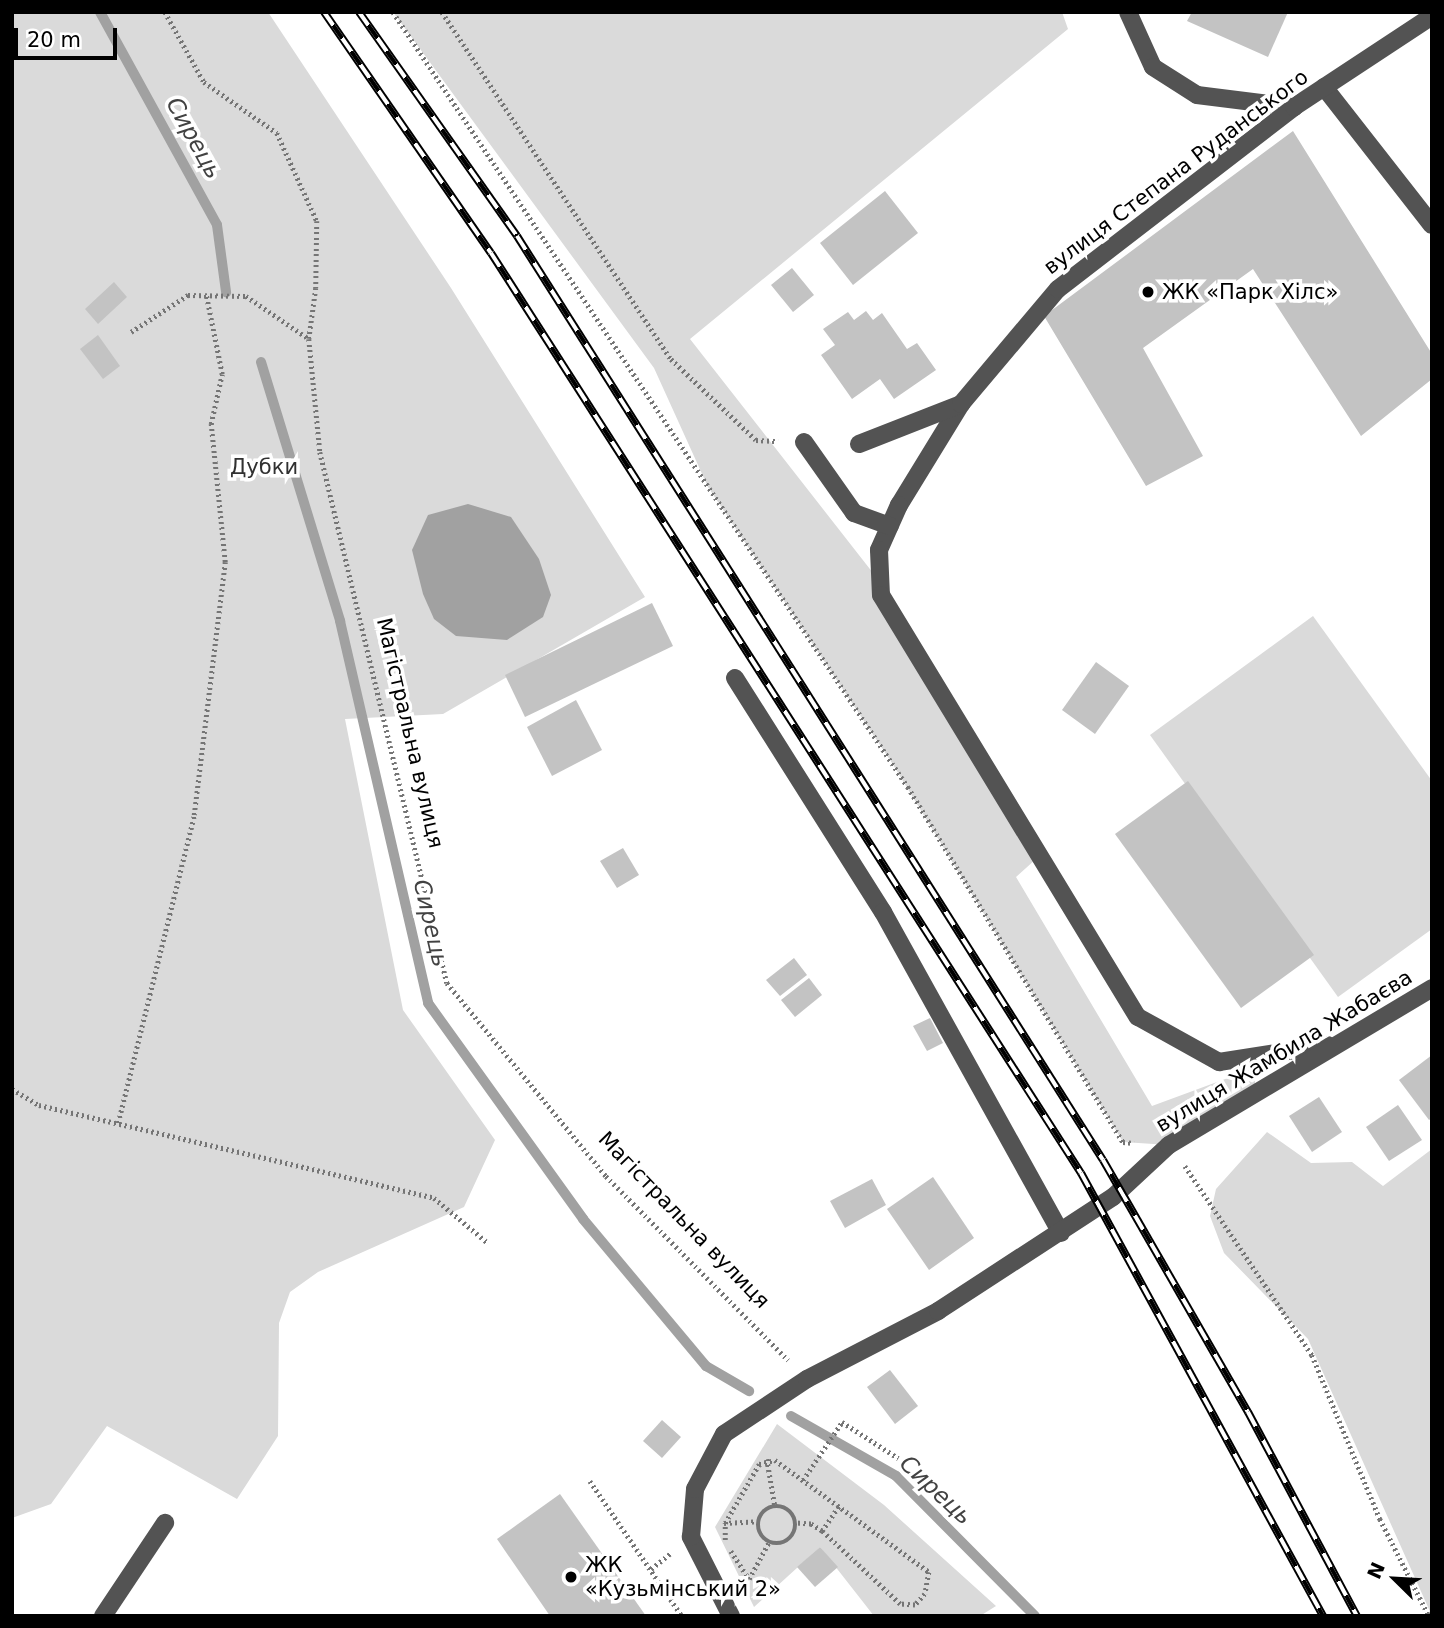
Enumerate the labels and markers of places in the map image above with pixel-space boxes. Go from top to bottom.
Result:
place label: ЖК «Парк Хілс» [1162,279,1338,305]
marker: ЖК «Парк Хілс» [1140,284,1156,300]
place label: ЖК «Кузьмінський 2» [585,1552,781,1602]
marker: ЖК «Кузьмінський 2» [563,1569,579,1585]

